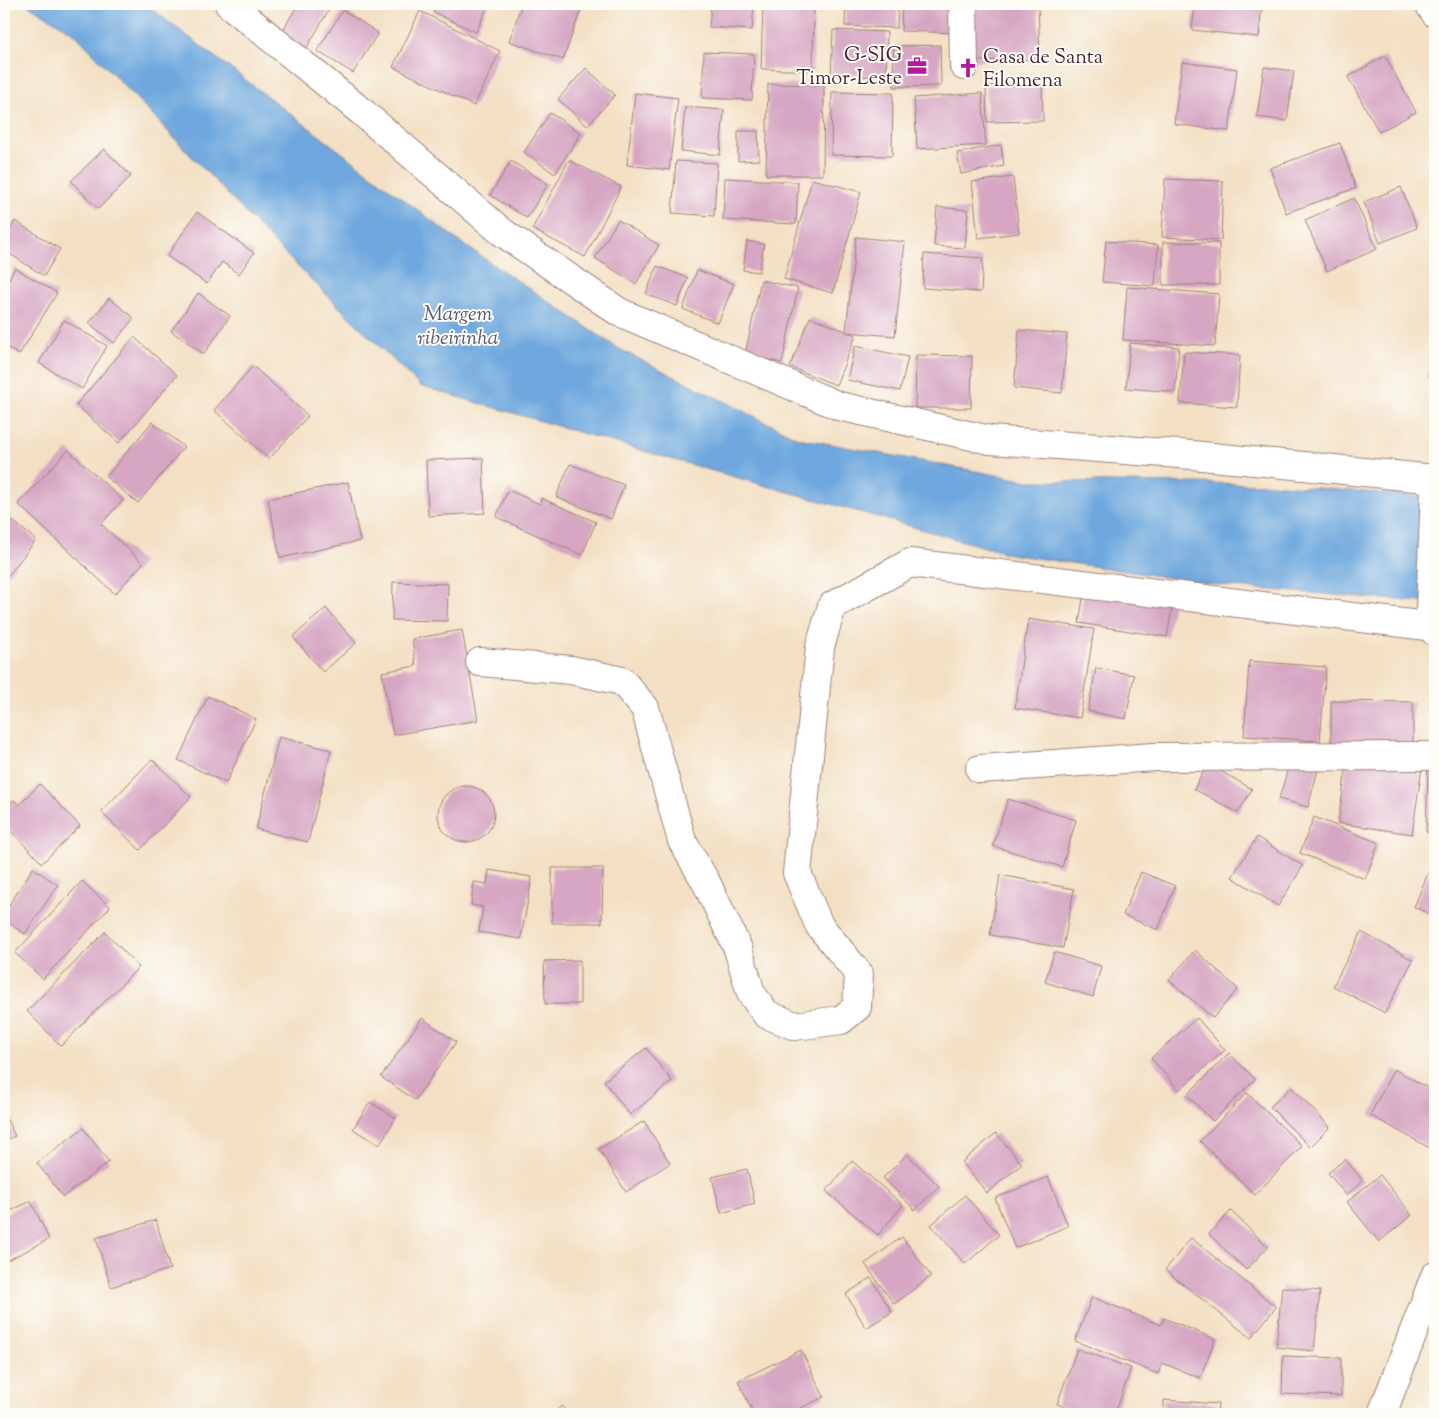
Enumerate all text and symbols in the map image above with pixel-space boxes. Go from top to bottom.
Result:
place label: G-SIG Timor-Leste [796,42,902,94]
place label: Casa de Santa Filomena [983,44,1103,96]
office icon: G-SIG Timor-Leste [906,55,928,77]
church icon: Casa de Santa Filomena [957,57,979,79]
water label: Margem ribeirinha [418,300,499,354]

